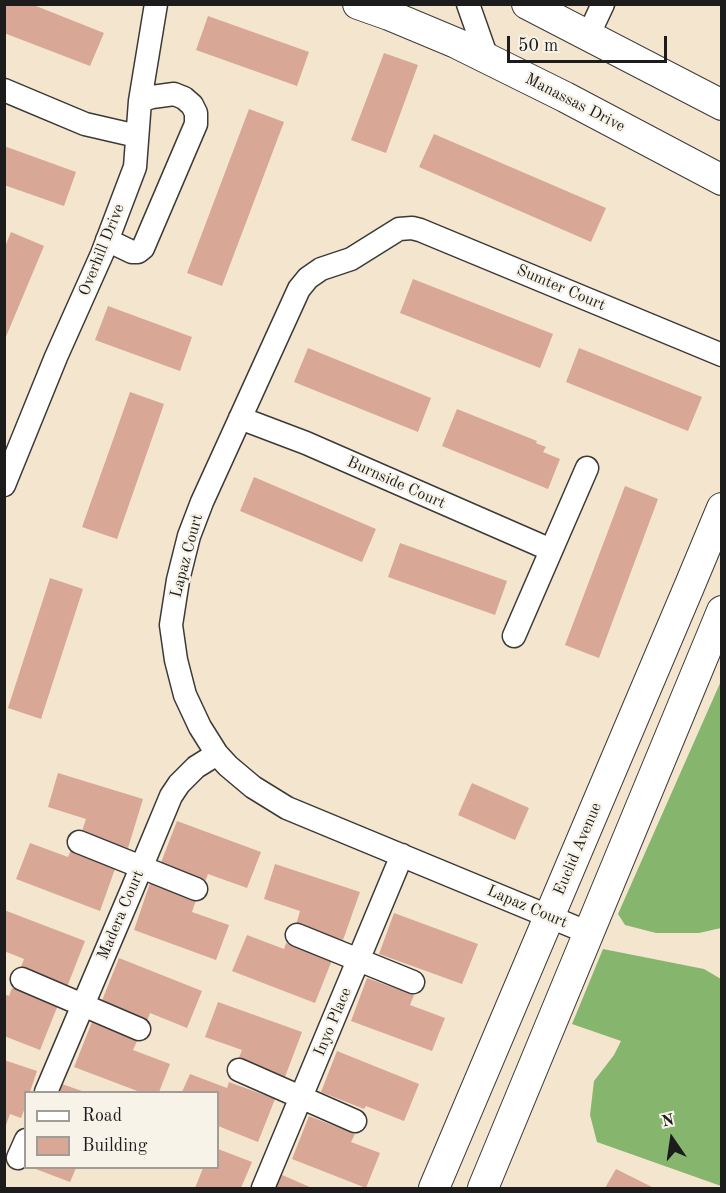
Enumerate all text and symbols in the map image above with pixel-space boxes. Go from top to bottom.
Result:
scale bar [510,24,670,62]
text: 50 m [518,37,558,55]
street label: Manassas Drive [522,70,628,136]
street label: Overhill Drive [75,201,129,299]
street label: Sumter Court [514,261,608,315]
street label: Burnside Court [344,453,448,513]
street label: Lapaz Court [167,512,207,600]
street label: Euclid Avenue [550,800,606,898]
street label: Madera Court [94,867,148,963]
street label: Lapaz Court [484,881,570,933]
street label: Inyo Place [310,985,356,1059]
legend [24,1091,219,1169]
text: Road [82,1107,122,1125]
north arrow [642,1109,702,1169]
text: N [660,1112,676,1131]
text: Building [82,1137,147,1155]

